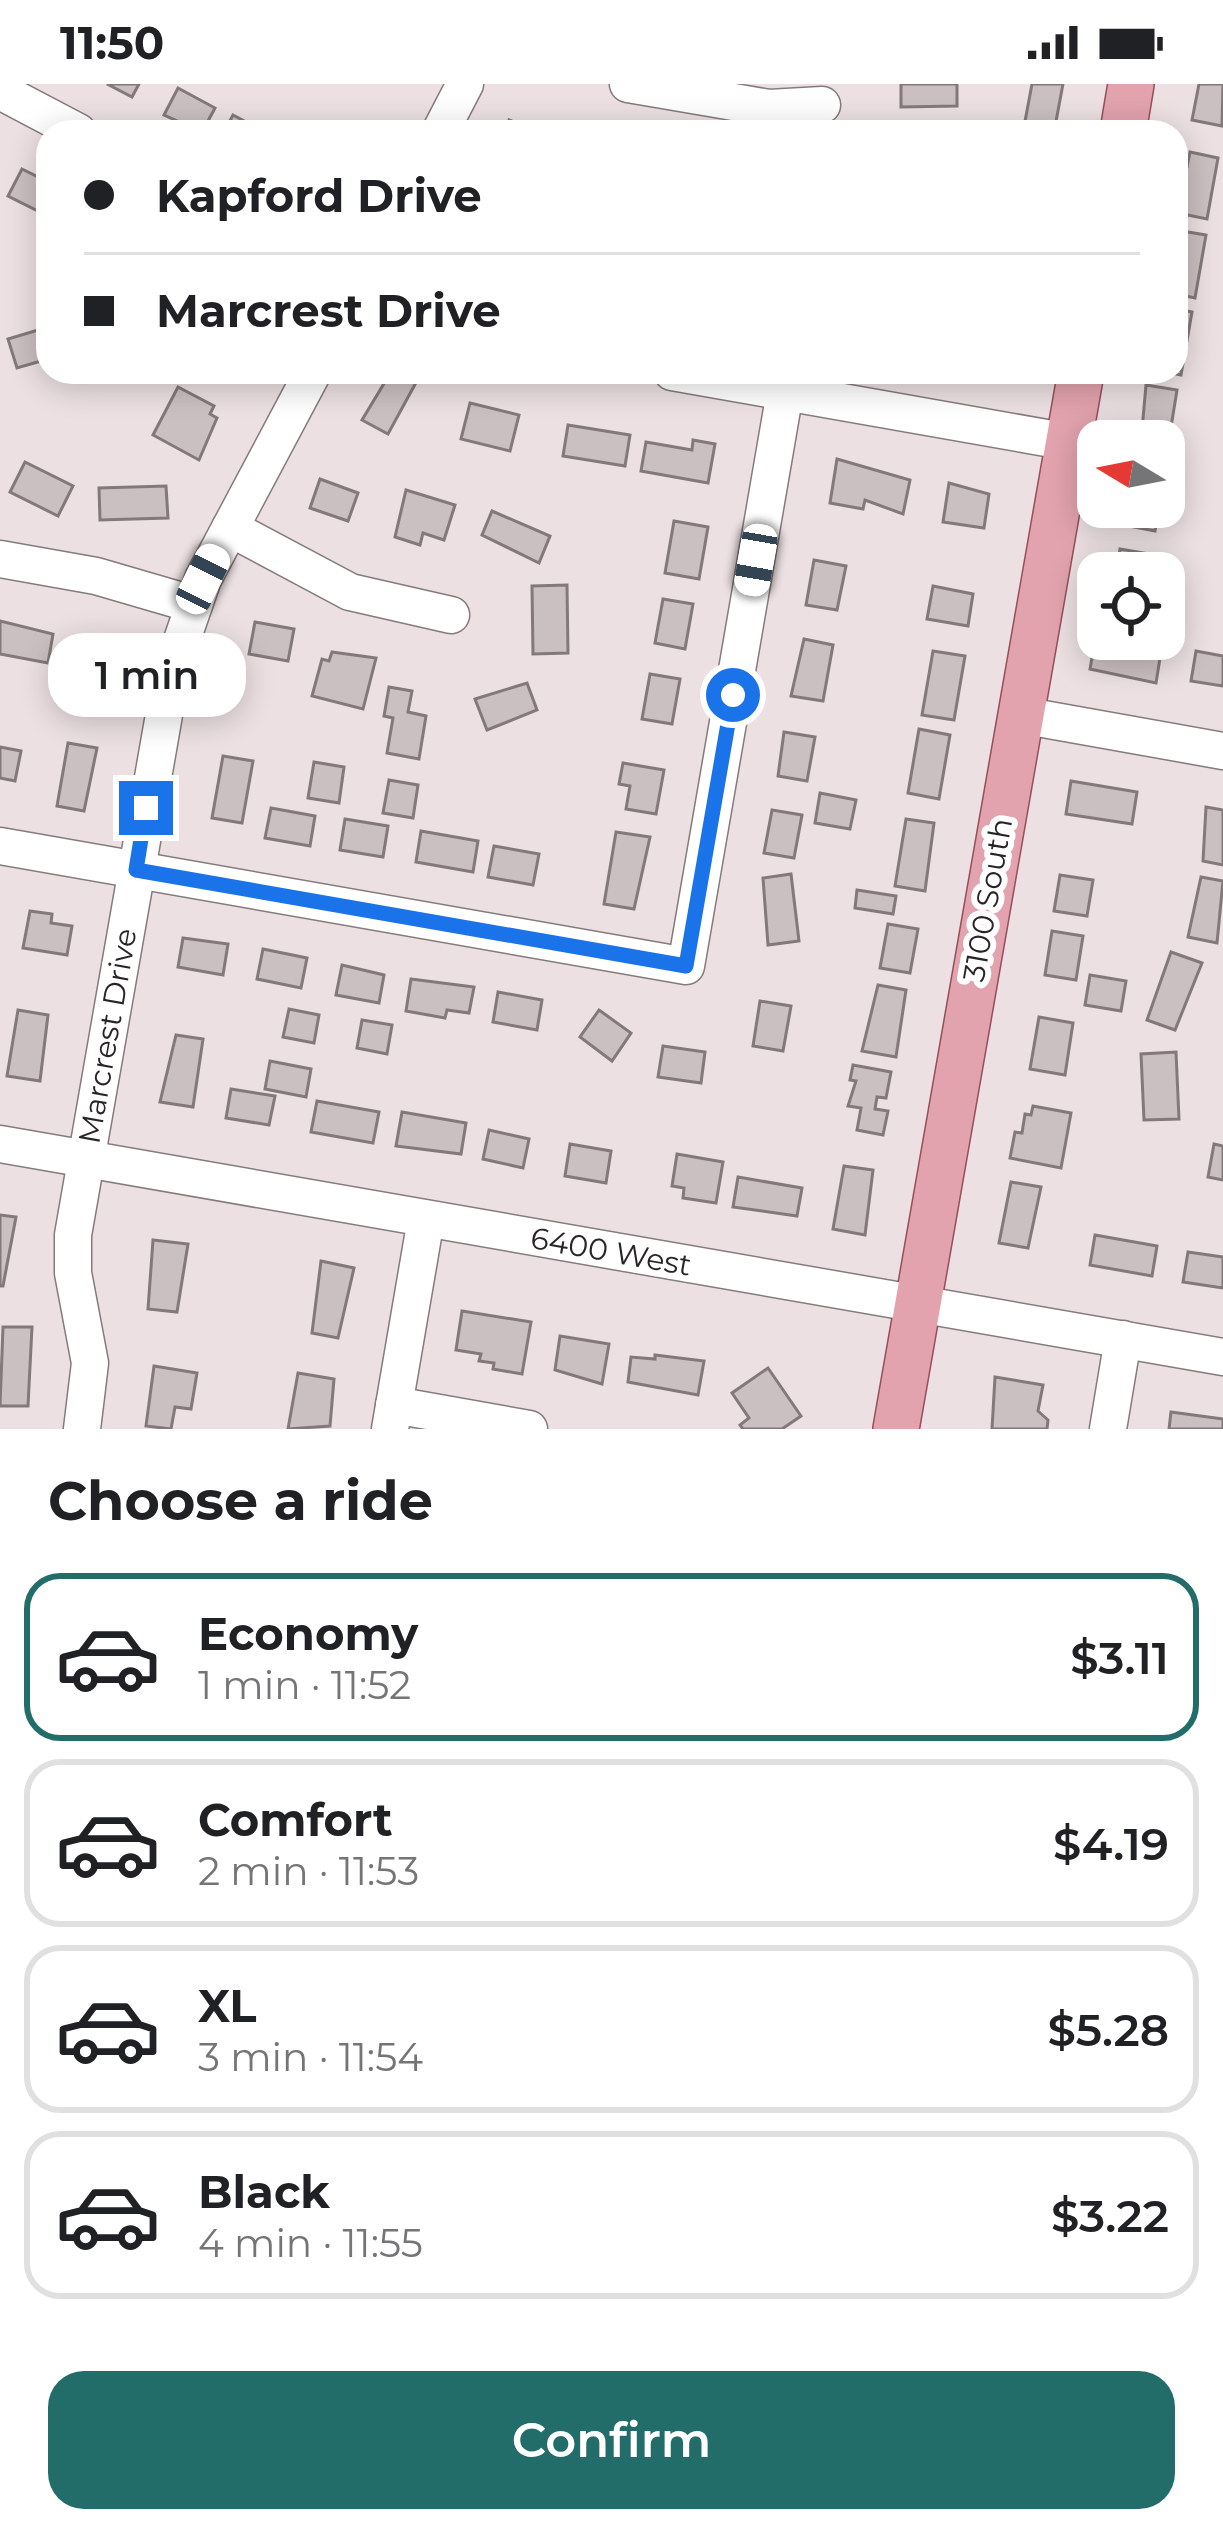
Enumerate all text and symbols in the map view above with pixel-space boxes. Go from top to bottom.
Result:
text: 11:50 [60,15,164,70]
text: Kapford Drive [156,168,482,223]
text: Marcrest Drive [156,283,501,338]
north arrow [1077,420,1185,528]
map controls [1077,420,1185,660]
car [732,521,780,599]
car [171,539,235,619]
button: locate [1077,552,1185,660]
callout: 1 min [47,634,245,718]
text: 1 min [95,651,199,699]
route start [706,668,760,722]
route end [119,781,173,835]
street label: 3100 South [955,815,1020,984]
street label: Marcrest Drive [70,925,145,1146]
street label: 6400 West [528,1219,694,1284]
text: Choose a ride [48,1468,433,1534]
icon: car [54,1603,162,1711]
text: Economy [198,1606,418,1661]
text: $3.11 [1070,1630,1169,1685]
text: 1 min · 11:52 [198,1661,411,1709]
icon: car [54,1789,162,1897]
text: Comfort [198,1792,393,1847]
text: $4.19 [1053,1816,1169,1871]
text: 2 min · 11:53 [198,1847,419,1895]
icon: car [54,1975,162,2083]
text: XL [198,1978,256,2033]
text: $5.28 [1047,2002,1169,2057]
text: 3 min · 11:54 [198,2033,423,2081]
icon: car [54,2161,162,2269]
text: Black [198,2164,330,2219]
text: $3.22 [1051,2188,1169,2243]
text: 4 min · 11:55 [198,2219,423,2267]
button: Confirm [48,2371,1175,2509]

